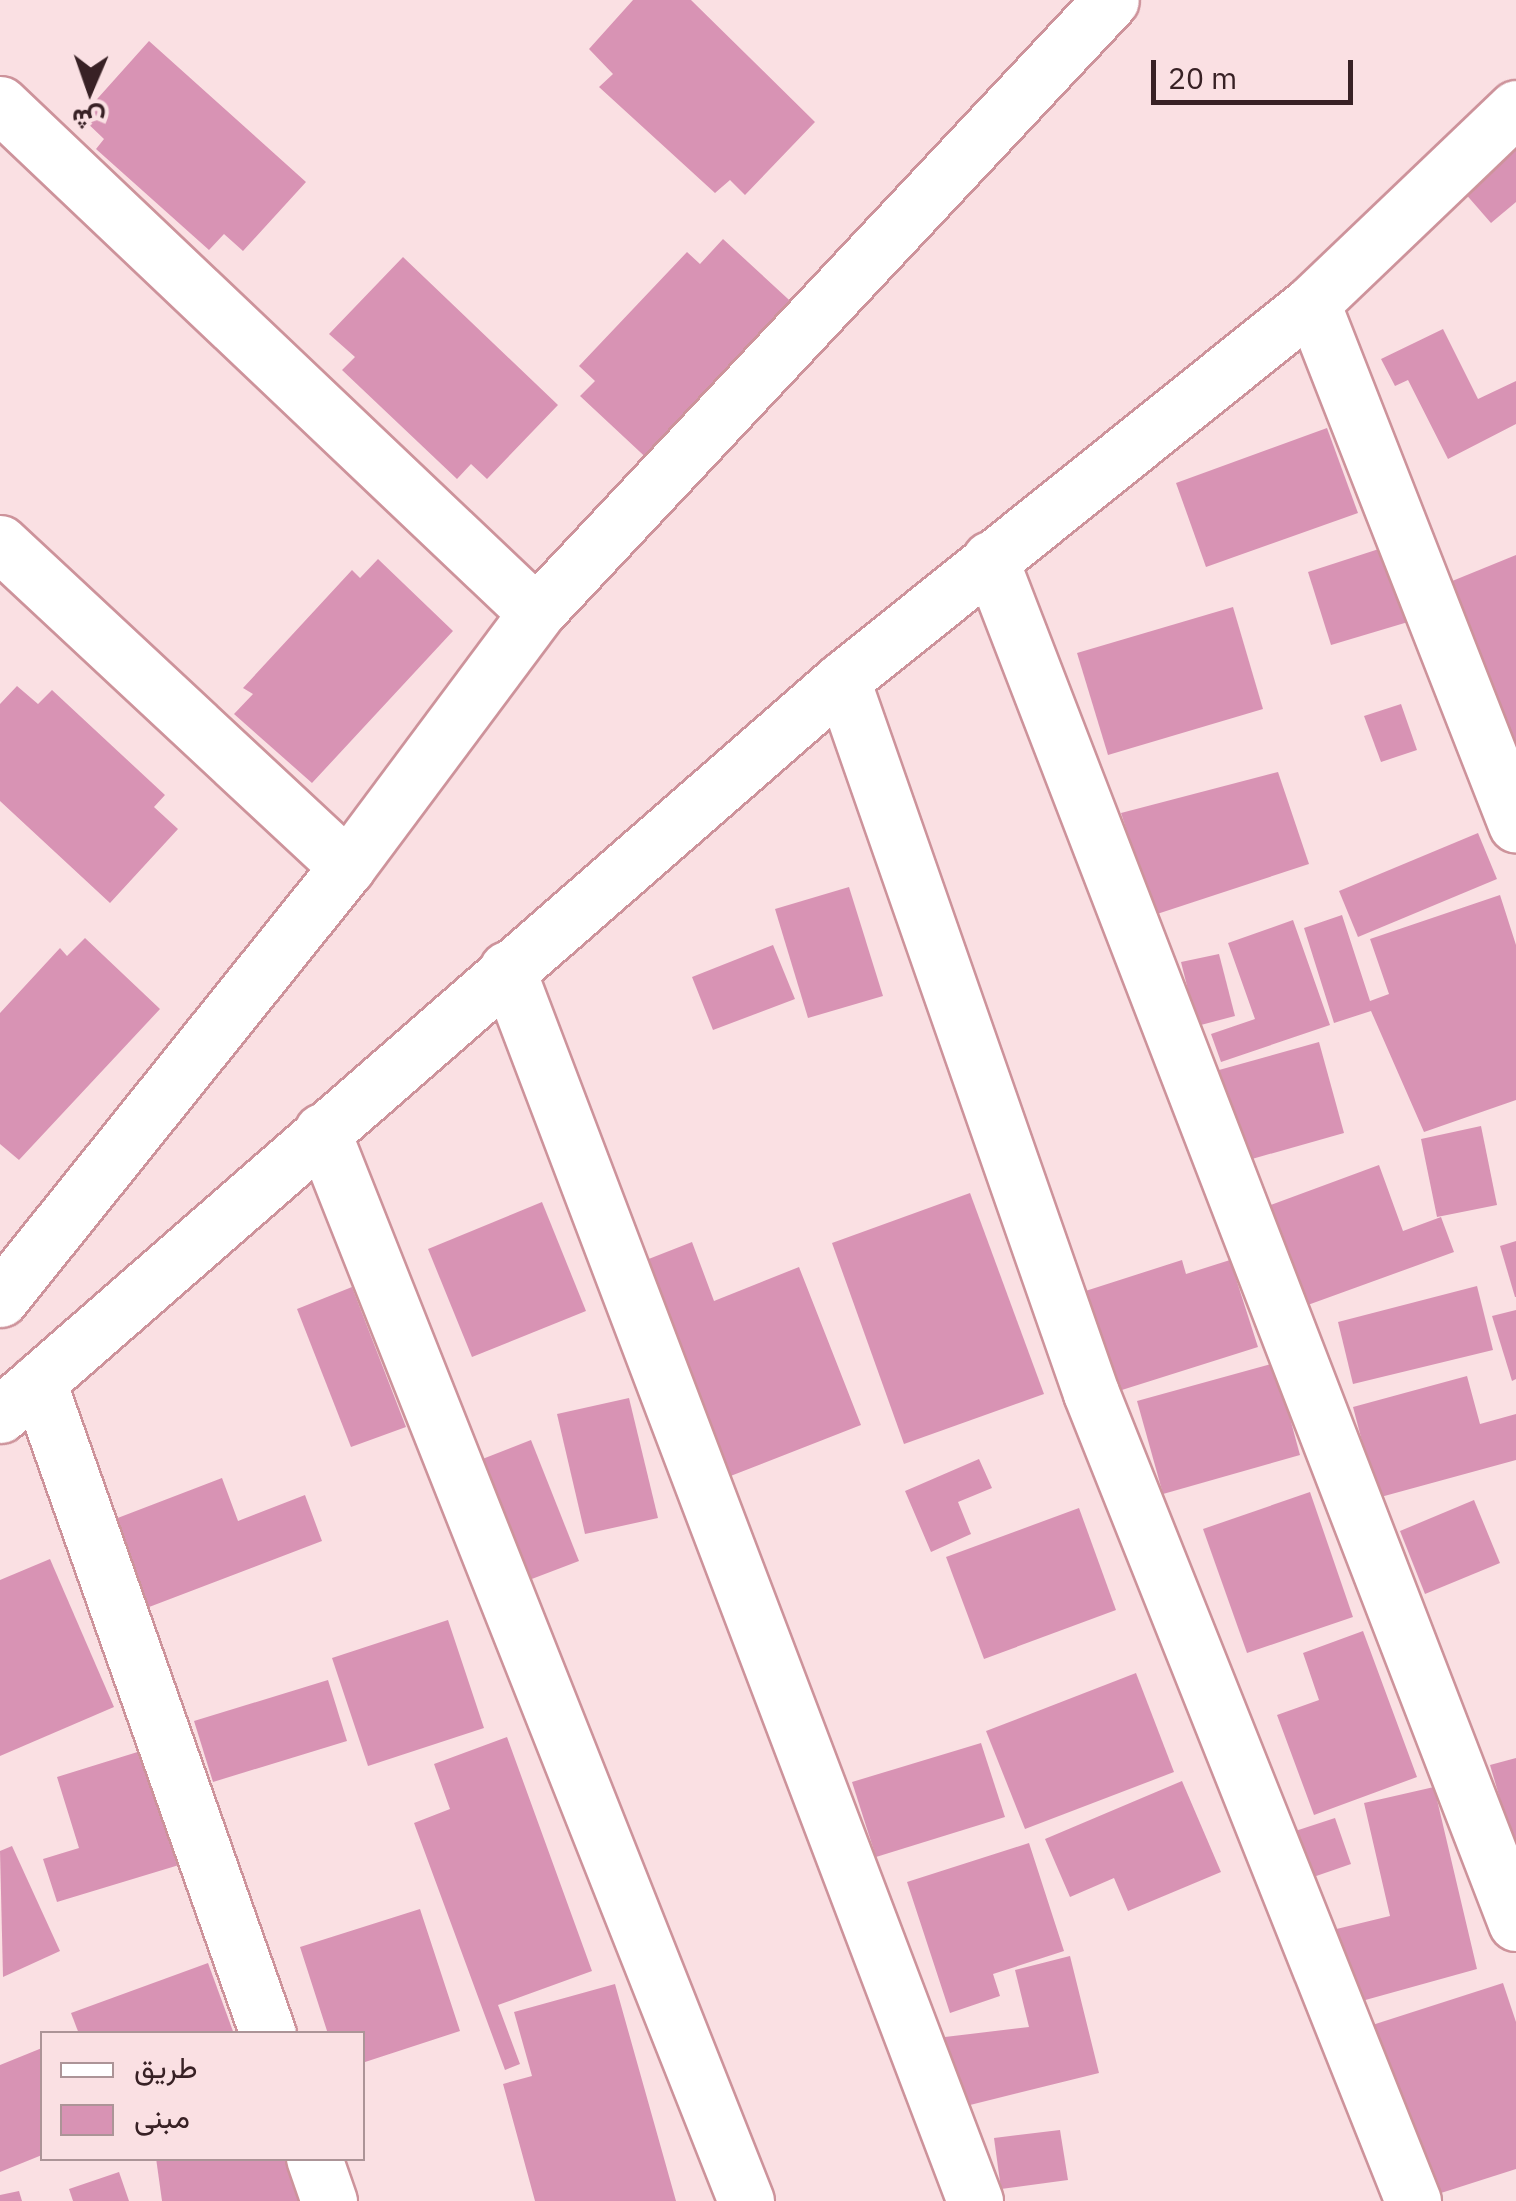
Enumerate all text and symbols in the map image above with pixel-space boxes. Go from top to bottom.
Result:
north arrow [40,40,140,140]
scale bar [1156,40,1358,102]
text: 20 m [1168,58,1237,97]
text: ش [71,101,106,140]
legend [40,2031,365,2161]
text: طريق [134,2047,198,2086]
text: مبنى [134,2097,190,2136]

